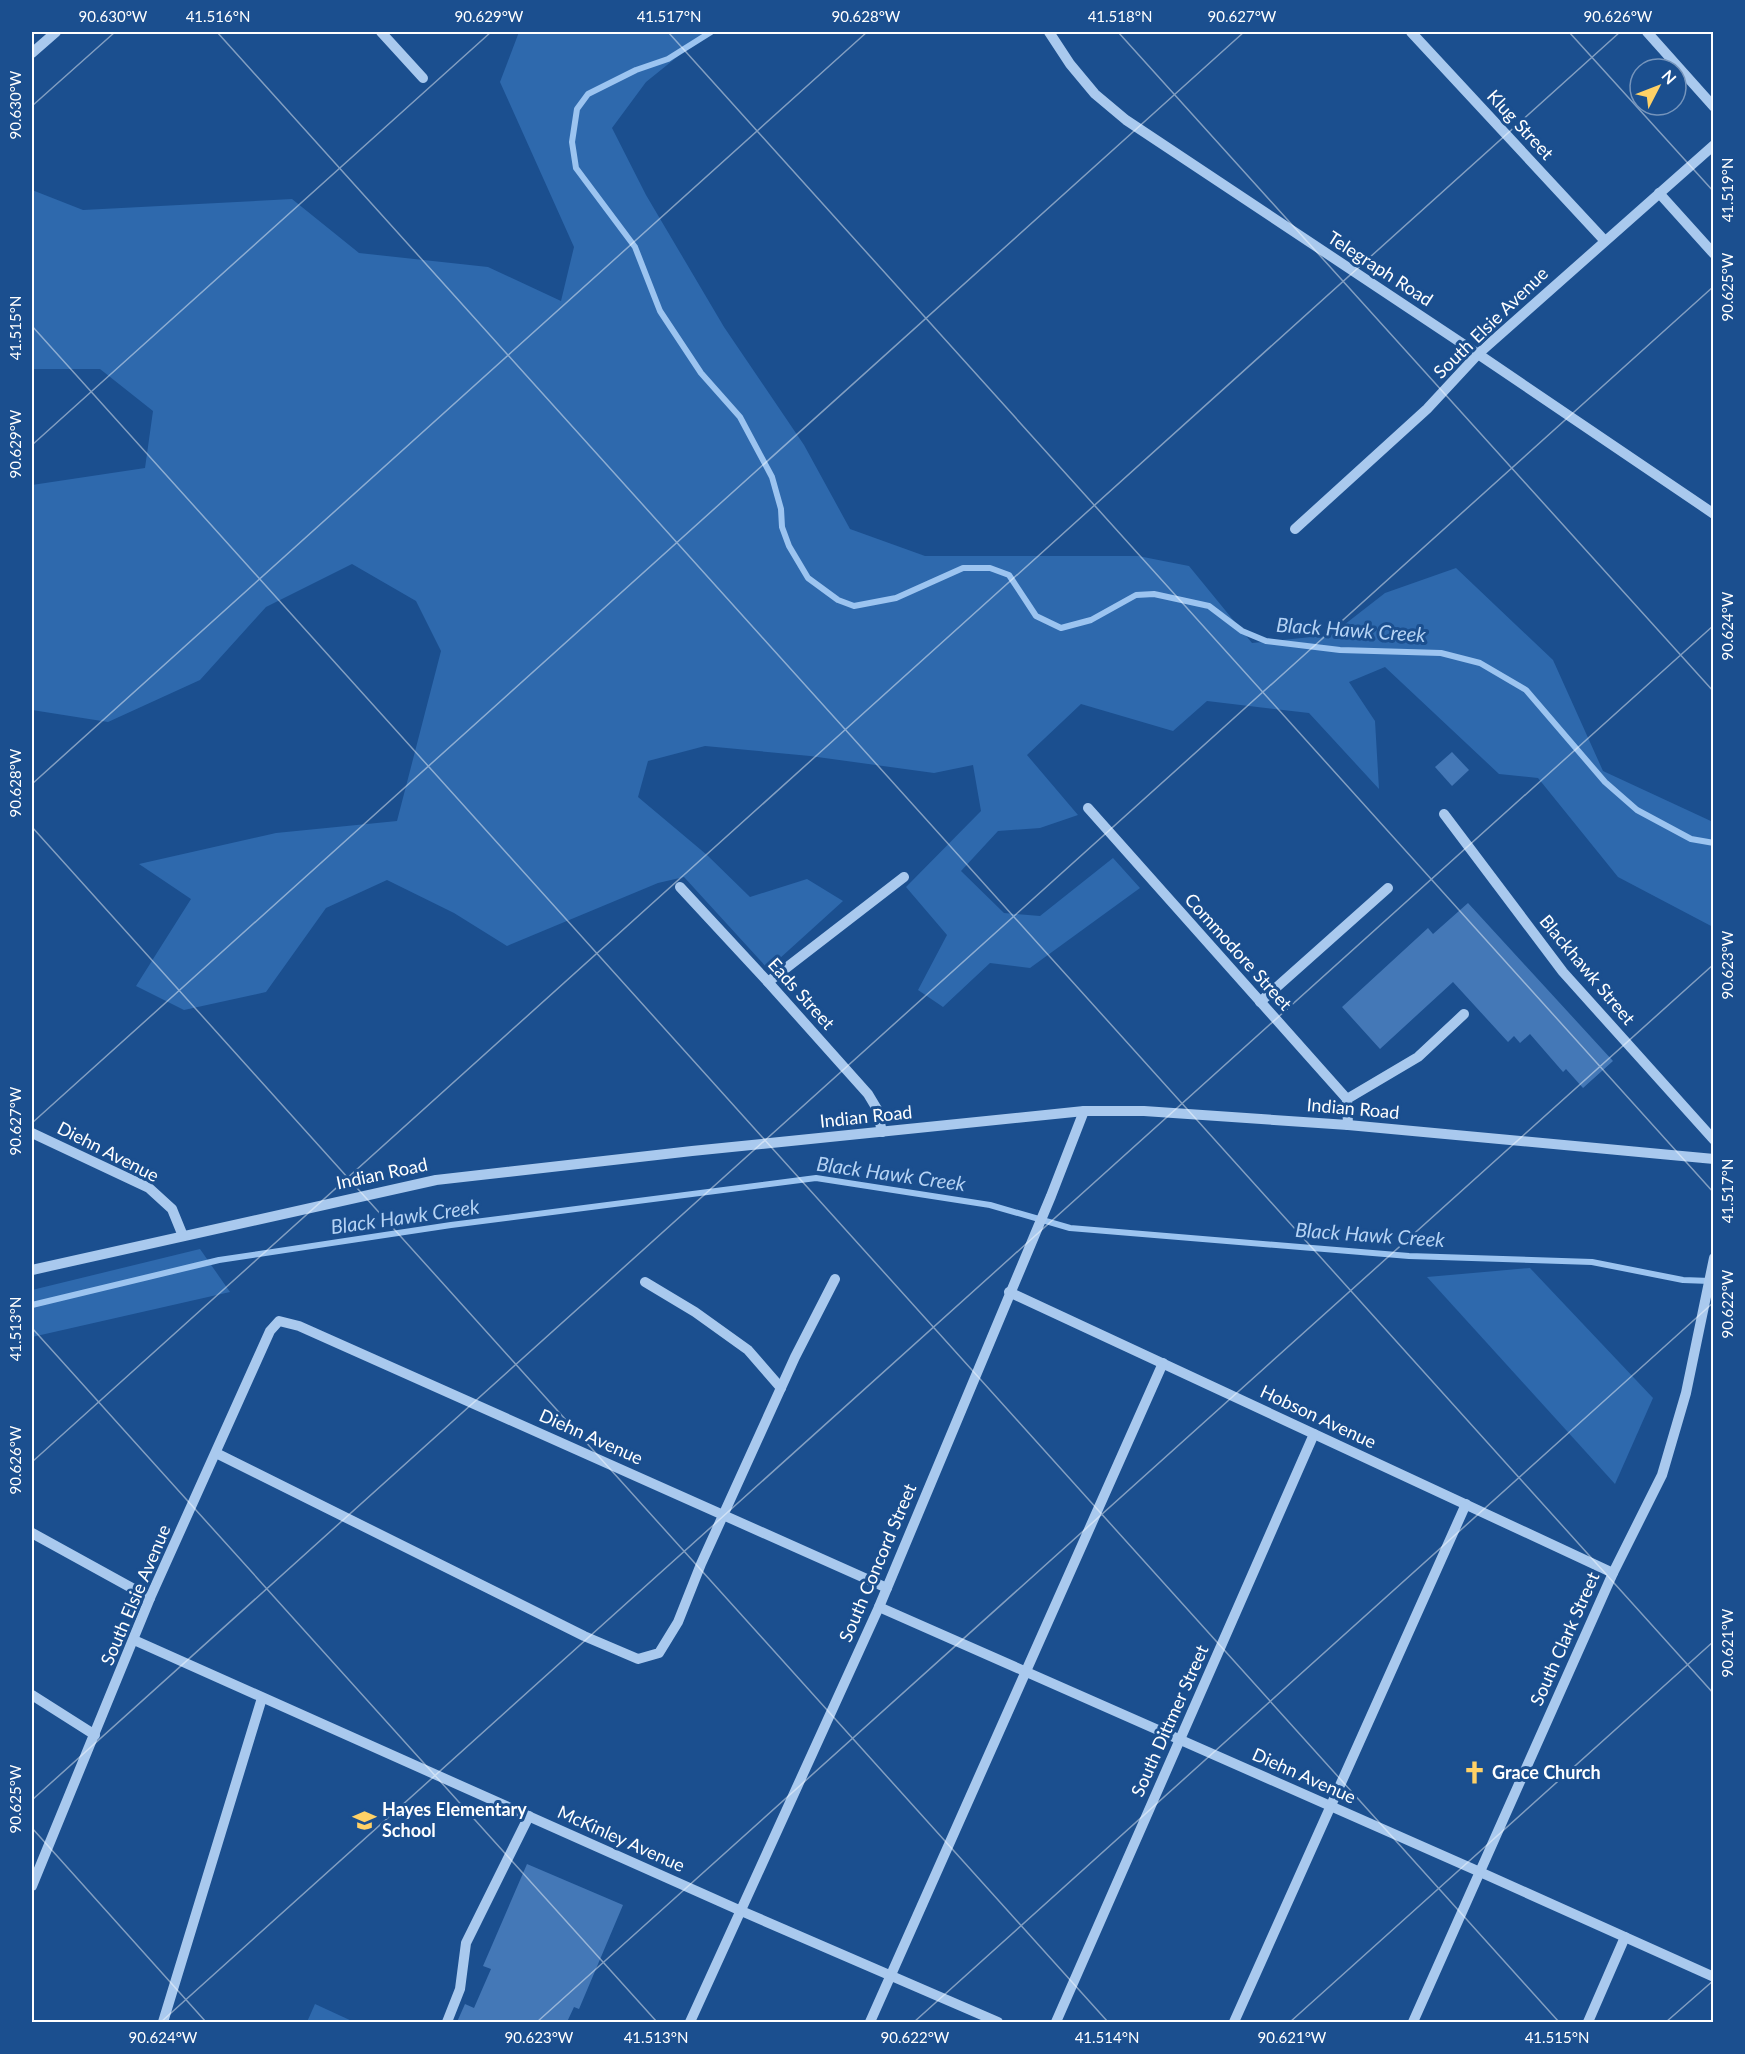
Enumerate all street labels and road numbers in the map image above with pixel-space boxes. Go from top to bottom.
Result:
street label: Klug Street [1483,85,1559,164]
street label: Telegraph Road [1324,226,1437,310]
street label: South Elsie Avenue [1428,262,1552,383]
street label: Commodore Street [1180,888,1297,1015]
street label: Blackhawk Street [1535,910,1640,1029]
street label: Eads Street [764,953,840,1034]
street label: Indian Road [1306,1093,1400,1123]
street label: Indian Road [819,1100,913,1132]
street label: Diehn Avenue [54,1116,163,1186]
street label: Indian Road [334,1153,430,1193]
street label: Hobson Avenue [1257,1380,1380,1453]
street label: Diehn Avenue [536,1403,647,1469]
street label: South Concord Street [834,1480,921,1645]
street label: South Elsie Avenue [95,1521,175,1668]
street label: South Clark Street [1525,1568,1604,1709]
street label: South Dittmer Street [1126,1641,1213,1800]
street label: Diehn Avenue [1249,1742,1360,1808]
street label: McKinley Avenue [554,1800,689,1876]

